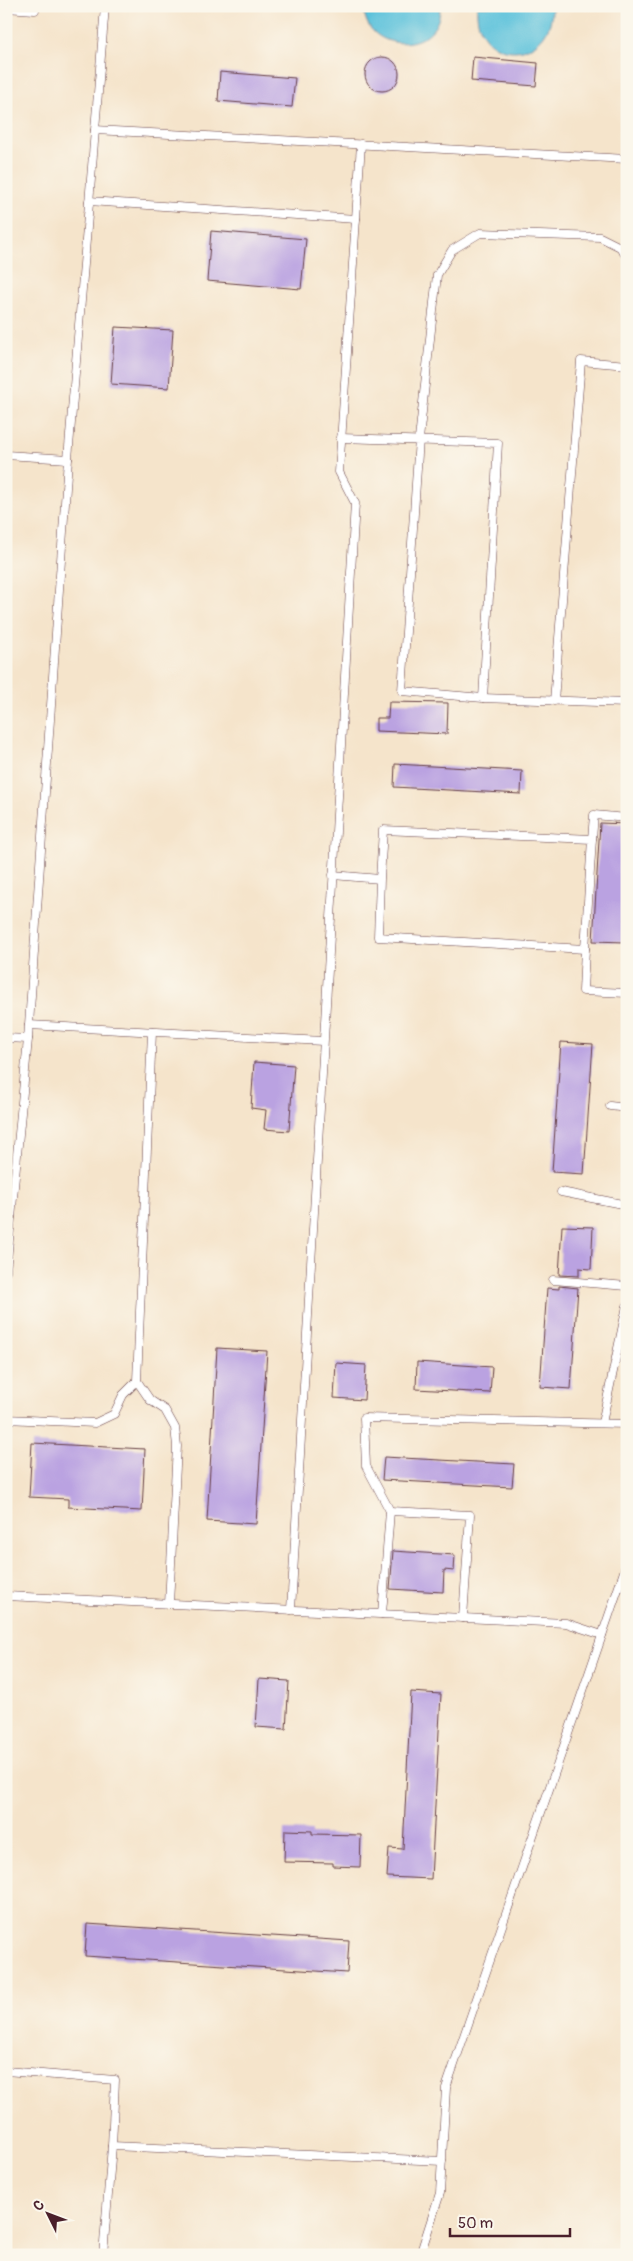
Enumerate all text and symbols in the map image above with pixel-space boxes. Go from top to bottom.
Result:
north arrow [22,2188,72,2238]
text: С [30,2196,48,2215]
scale bar [450,2206,570,2238]
text: 50 m [458,2214,493,2233]

